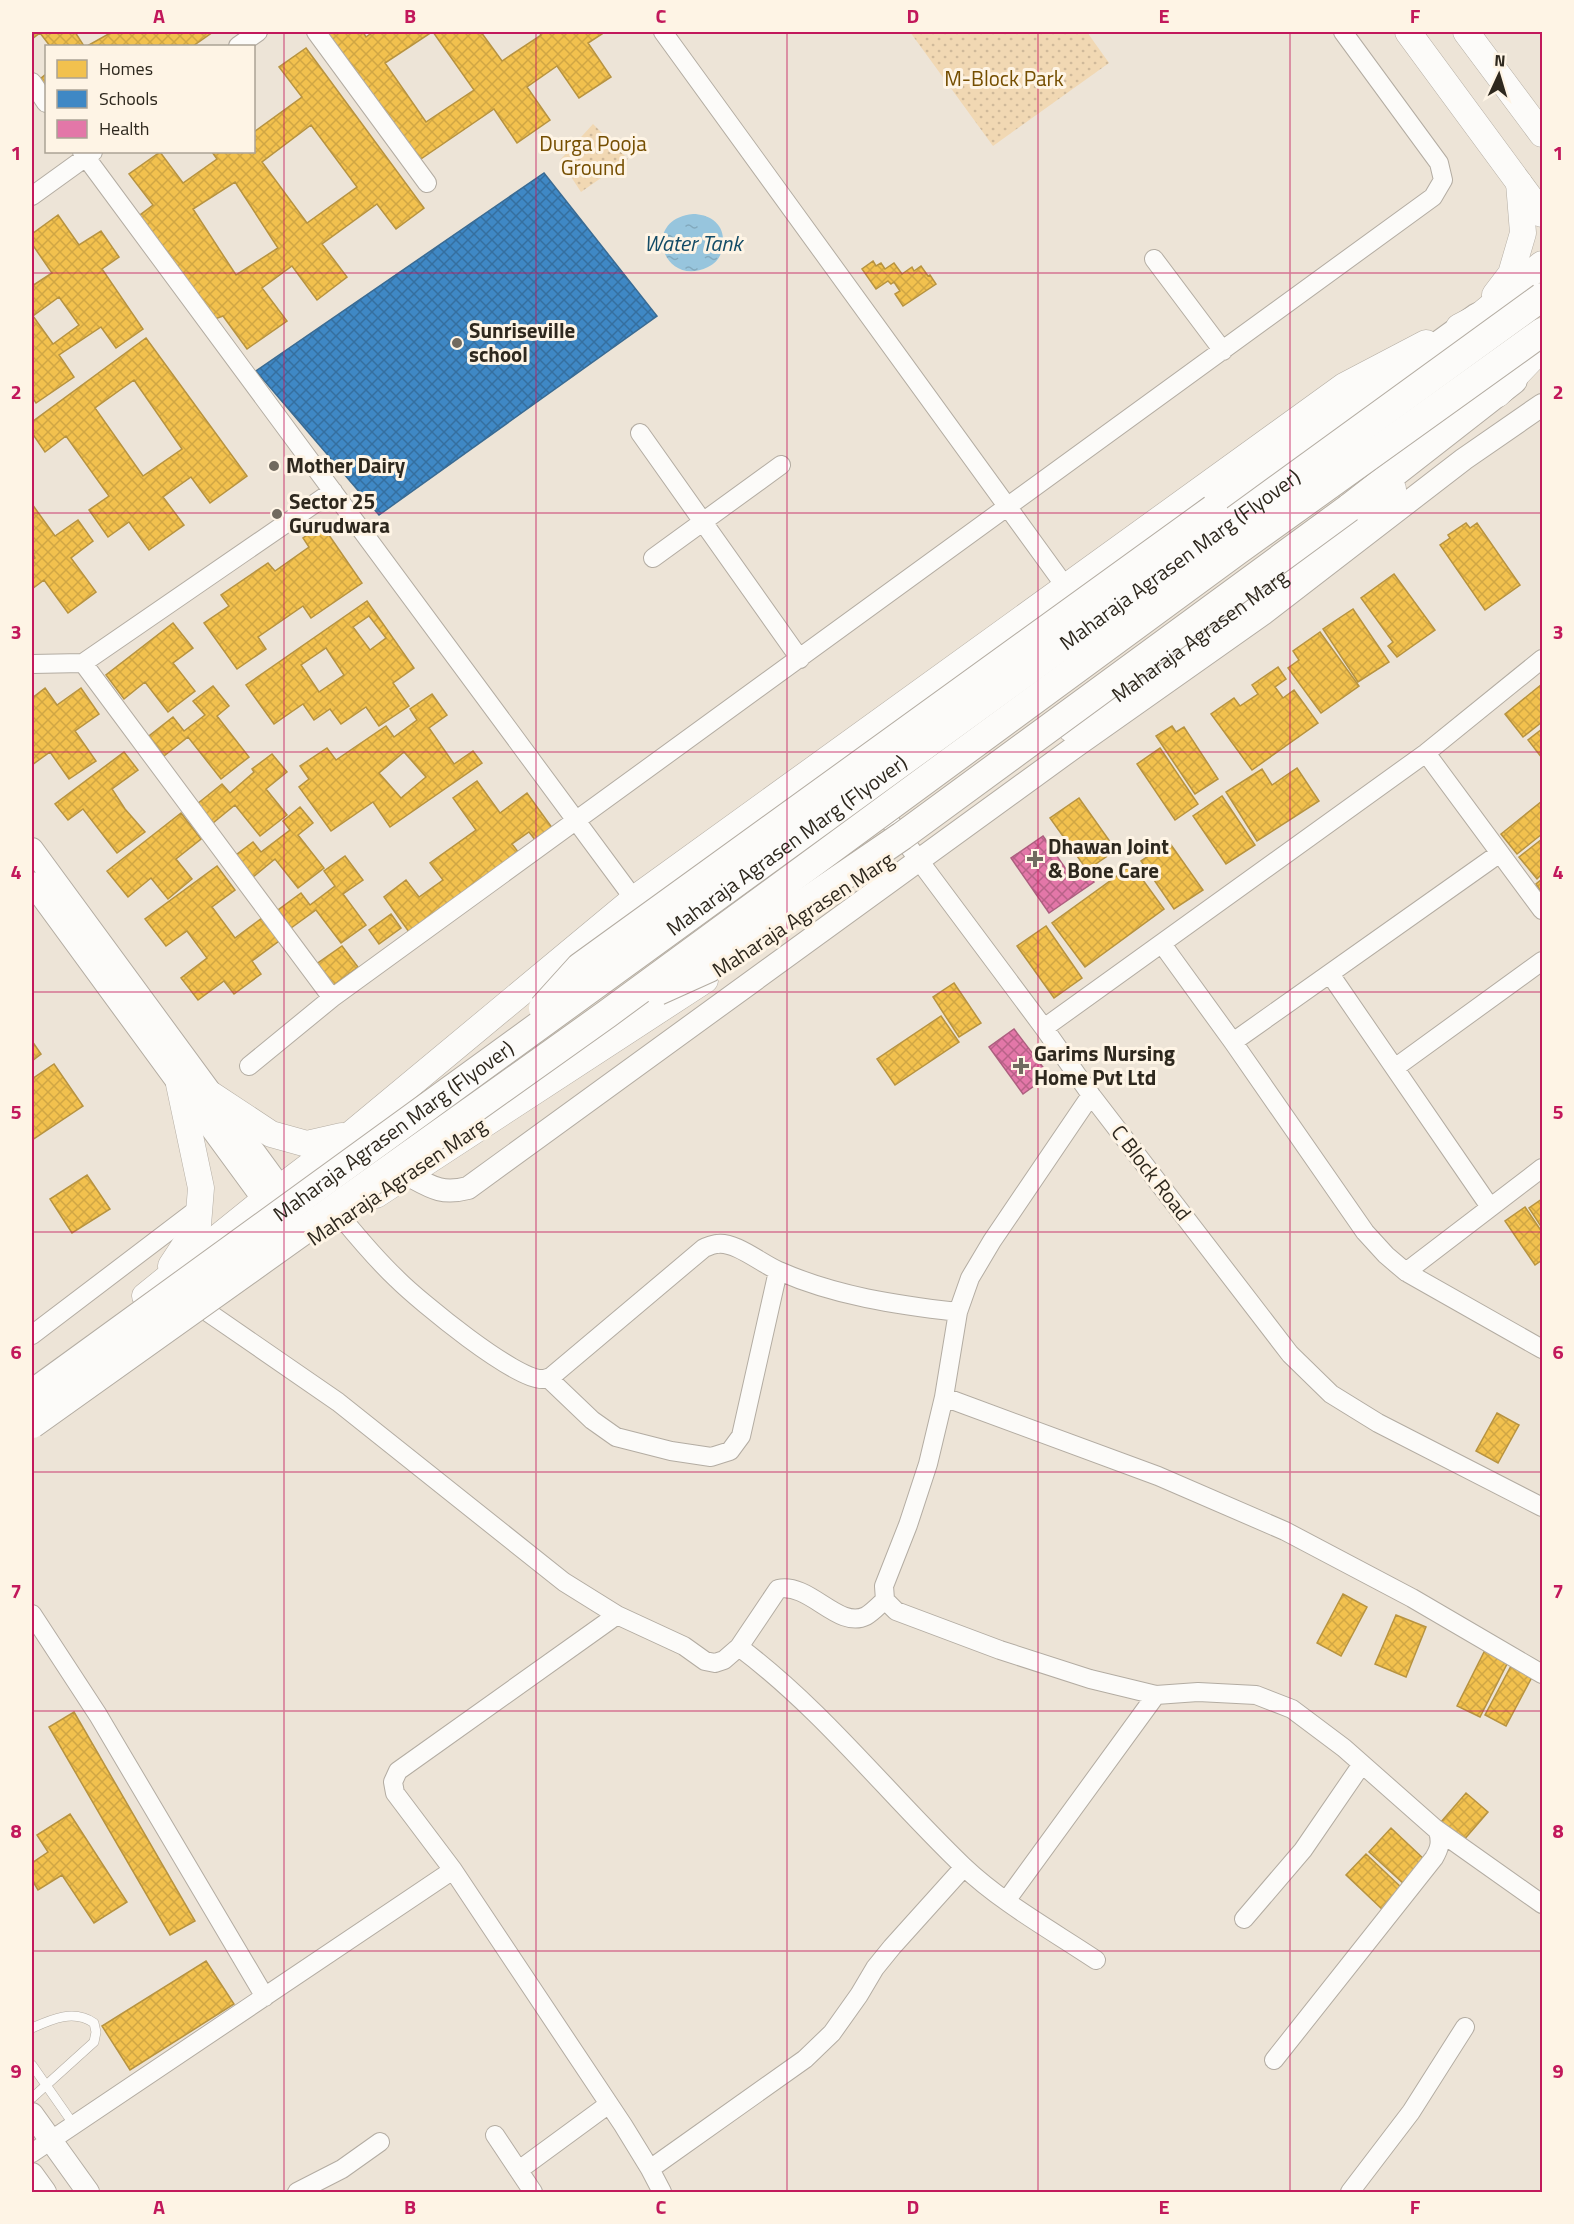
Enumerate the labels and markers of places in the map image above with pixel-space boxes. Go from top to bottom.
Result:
place label: Sunriseville school [469,314,575,370]
marker: Sunriseville school [450,336,464,350]
place label: Mother Dairy [286,449,406,481]
marker: Mother Dairy [267,459,281,473]
place label: Sector 25 Gurudwara [289,485,390,541]
marker: Sector 25 Gurudwara [270,507,284,521]
place label: Dhawan Joint & Bone Care [1048,830,1169,886]
marker: Dhawan Joint & Bone Care [1026,850,1044,868]
place label: Garims Nursing Home Pvt Ltd [1034,1037,1175,1093]
marker: Garims Nursing Home Pvt Ltd [1012,1057,1030,1075]

